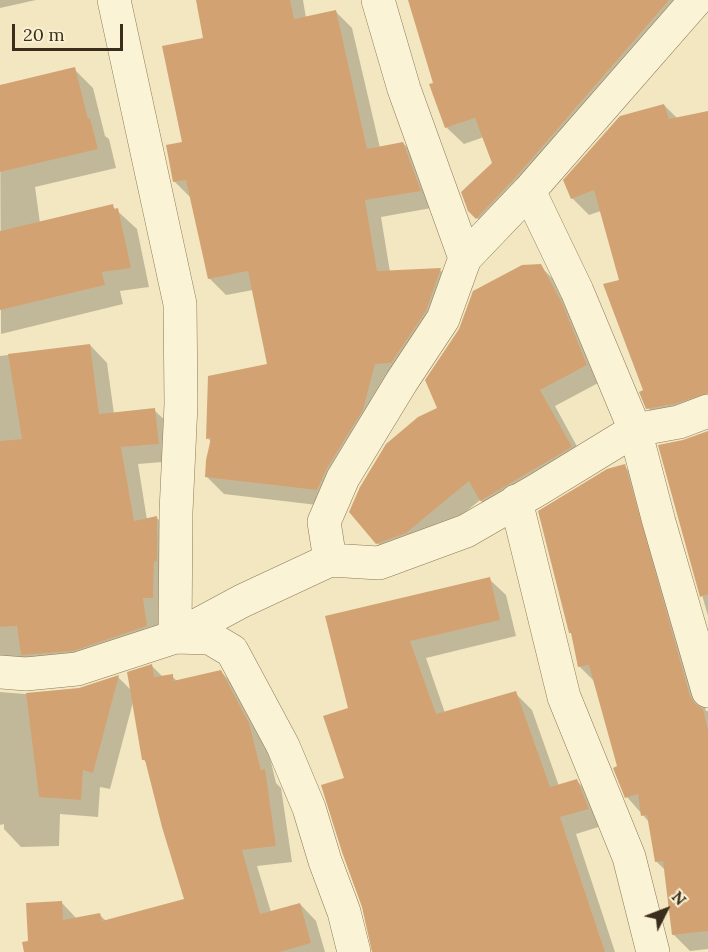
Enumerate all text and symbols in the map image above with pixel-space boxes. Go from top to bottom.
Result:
scale bar [15,12,126,50]
text: 20 m [23,23,65,46]
north arrow [636,880,696,940]
text: N [668,887,691,909]

